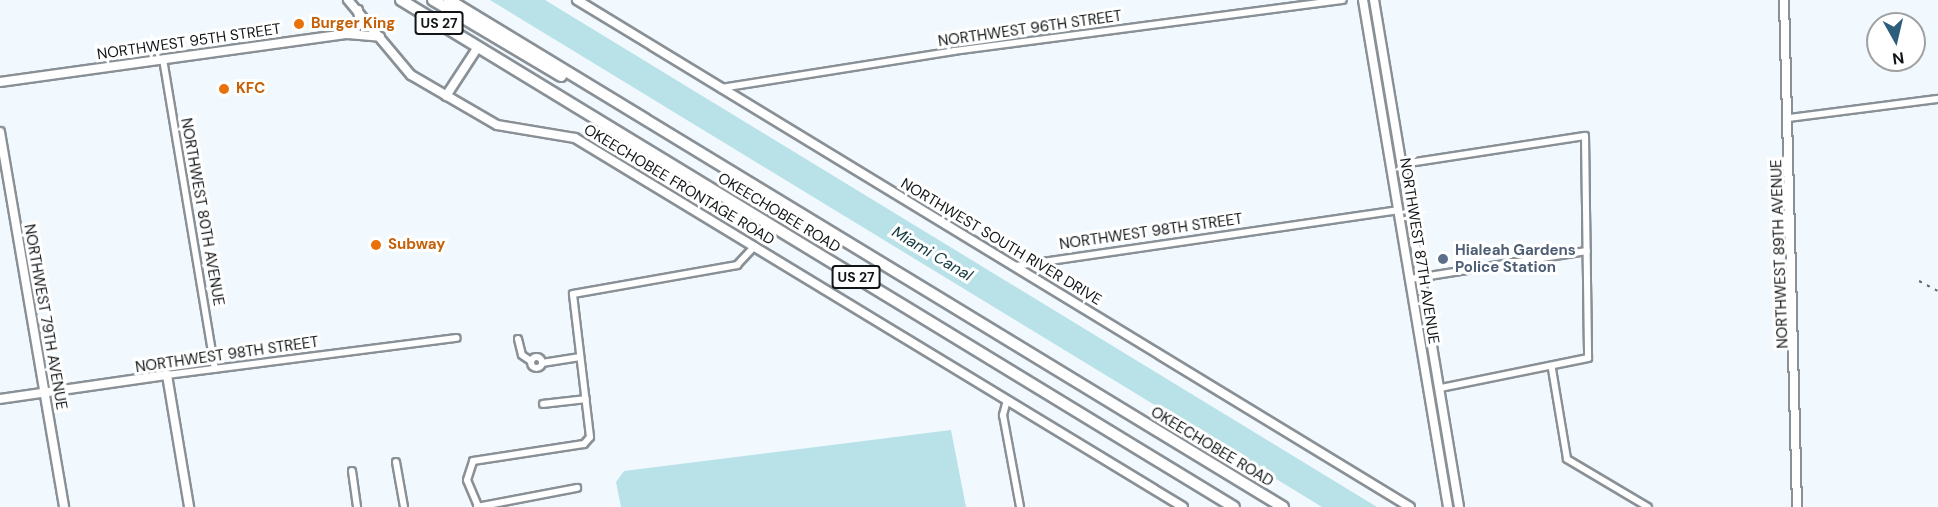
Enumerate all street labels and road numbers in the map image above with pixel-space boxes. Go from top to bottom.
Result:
street label: NORTHWEST 96TH STREET [937,7,1123,51]
road number: US 27 [414,12,464,34]
street label: NORTHWEST 95TH STREET [96,20,282,64]
street label: NORTHWEST 80TH AVENUE [177,117,227,307]
street label: OKEECHOBEE FRONTAGE ROAD [580,121,778,249]
street label: NORTHWEST 87TH AVENUE [1395,157,1443,345]
street label: NORTHWEST 89TH AVENUE [1768,159,1792,349]
street label: OKEECHOBEE ROAD [714,169,844,257]
street label: NORTHWEST SOUTH RIVER DRIVE [897,175,1105,309]
street label: NORTHWEST 98TH STREET [1058,210,1244,254]
street label: NORTHWEST 79TH AVENUE [20,223,70,411]
road number: US 27 [830,266,882,288]
street label: NORTHWEST 98TH STREET [134,333,320,377]
street label: OKEECHOBEE ROAD [1147,403,1277,491]

